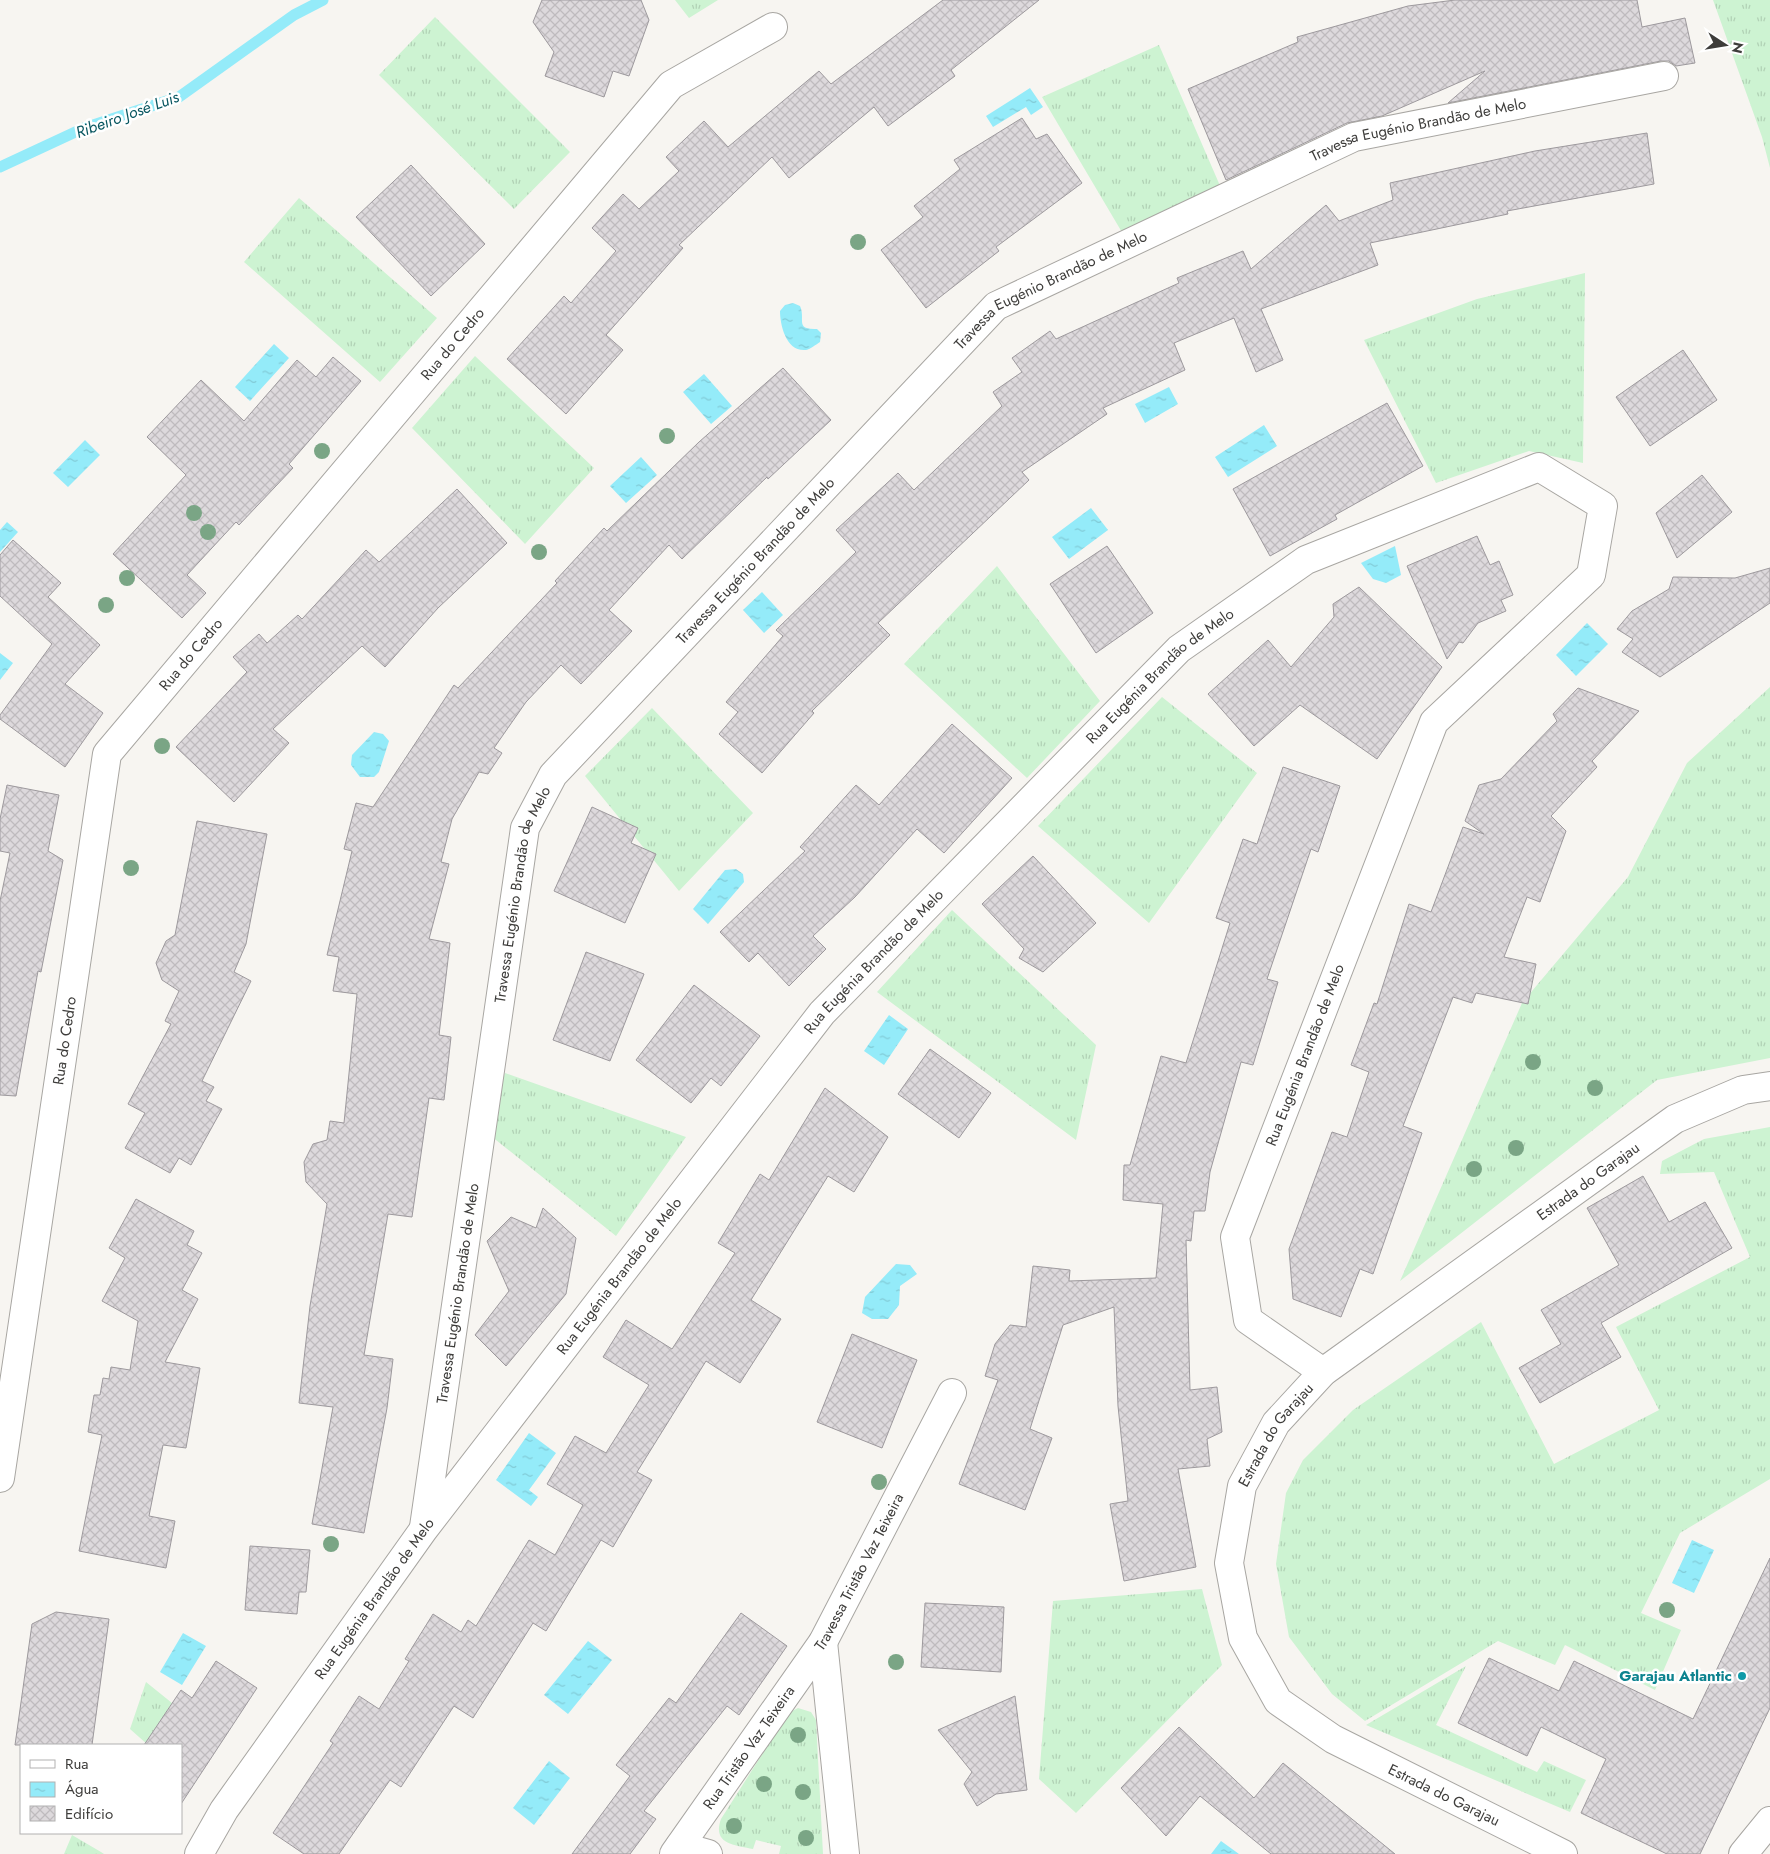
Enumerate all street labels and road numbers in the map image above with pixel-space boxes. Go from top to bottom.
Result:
street label: Travessa Eugénio Brandão de Melo [1306,92,1528,167]
street label: Travessa Eugénio Brandão de Melo [949,225,1151,355]
street label: Rua do Cedro [415,303,490,385]
street label: Travessa Eugénio Brandão de Melo [671,472,840,649]
street label: Rua Eugénia Brandão de Melo [1081,603,1238,749]
street label: Rua do Cedro [154,613,228,696]
street label: Travessa Eugénio Brandão de Melo [489,782,556,1004]
street label: Rua Eugénia Brandão de Melo [799,884,949,1039]
street label: Rua Eugénia Brandão de Melo [1260,961,1350,1149]
street label: Rua do Cedro [47,995,82,1086]
street label: Estrada do Garajau [1532,1137,1644,1226]
street label: Travessa Eugénio Brandão de Melo [431,1182,485,1405]
street label: Rua Eugénia Brandão de Melo [551,1193,687,1359]
street label: Estrada do Garajau [1233,1378,1319,1491]
street label: Travessa Tristão Vaz Teixeira [809,1489,909,1655]
street label: Rua Eugénia Brandão de Melo [309,1513,440,1684]
street label: Rua Tristão Vaz Teixeira [698,1681,800,1814]
street label: Estrada do Garajau [1384,1758,1504,1832]

